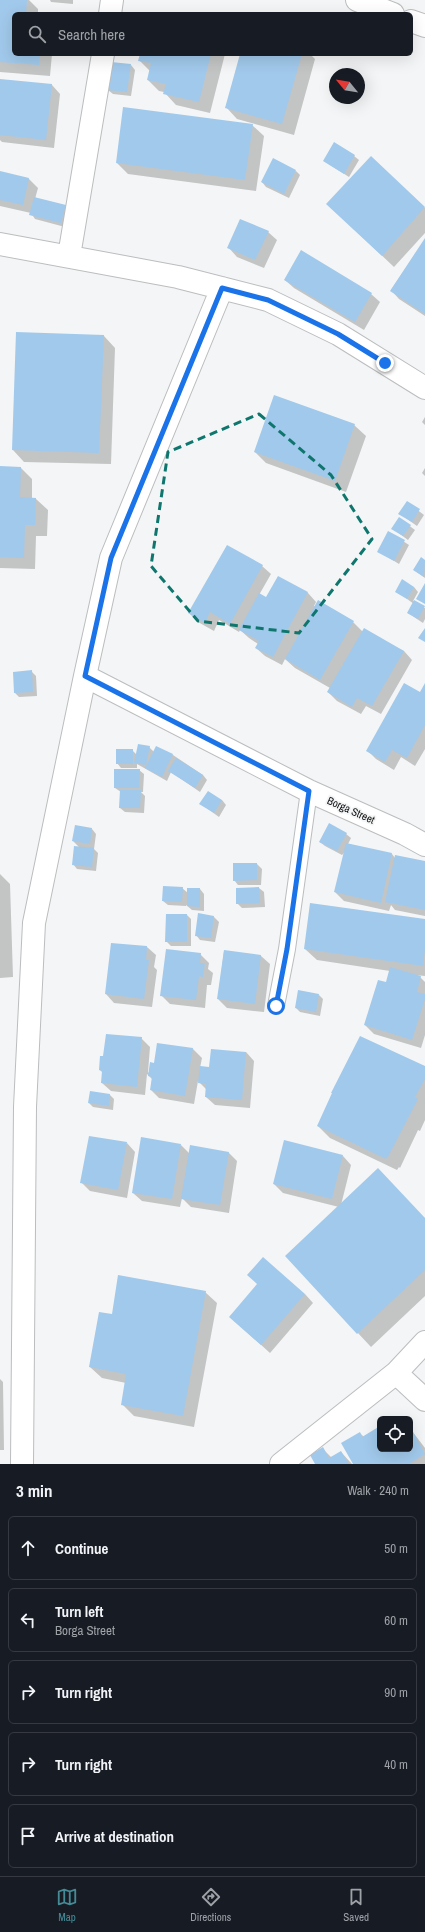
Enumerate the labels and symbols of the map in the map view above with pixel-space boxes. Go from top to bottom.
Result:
north arrow [329,68,365,104]
route end [376,354,394,372]
street label: Borga Street [325,793,377,827]
route start [267,997,285,1015]

